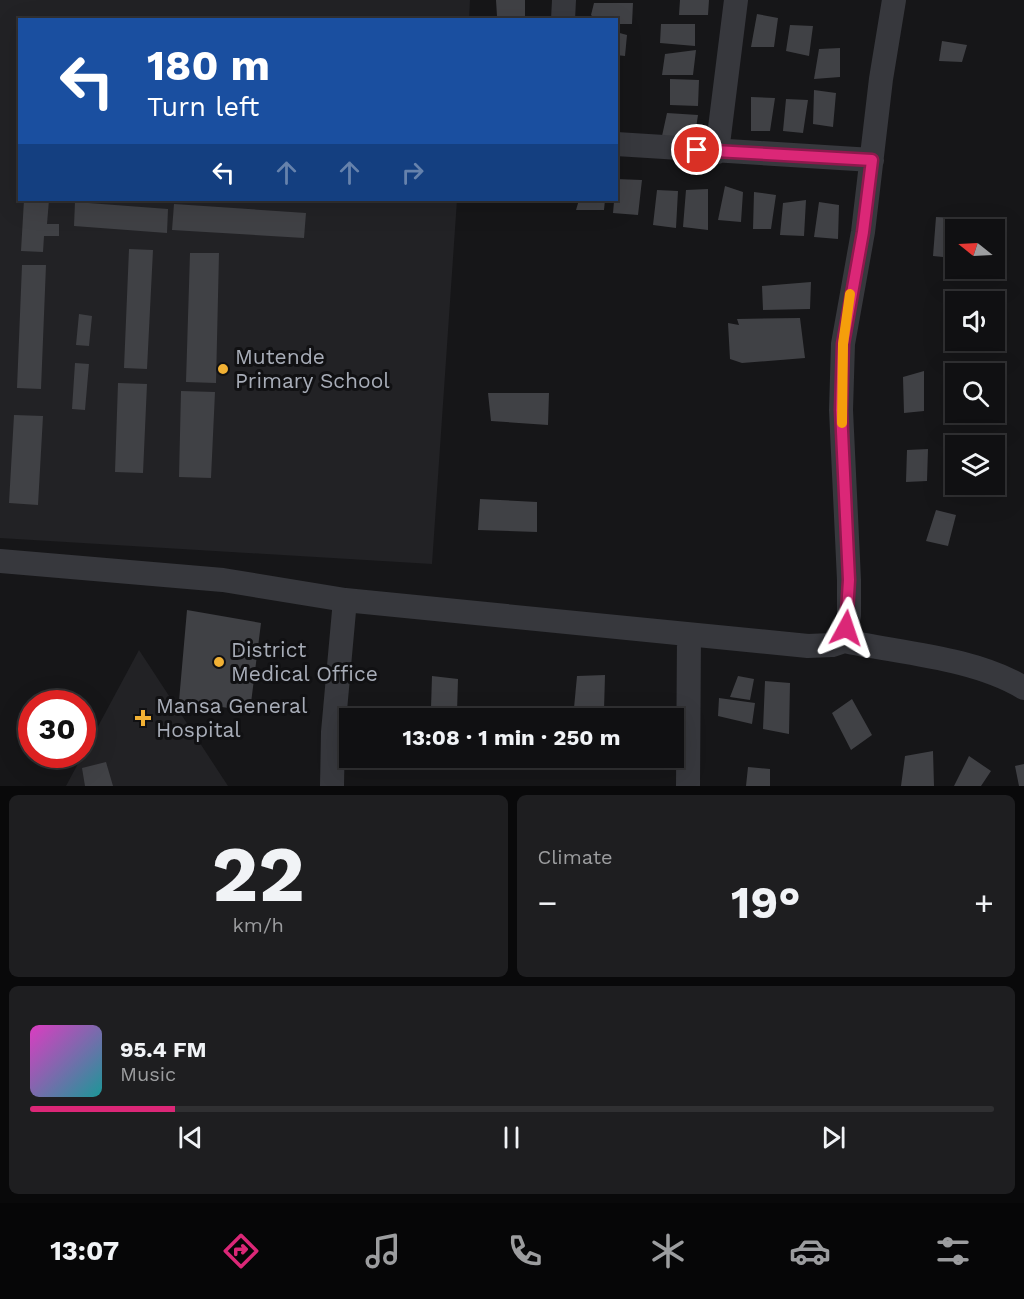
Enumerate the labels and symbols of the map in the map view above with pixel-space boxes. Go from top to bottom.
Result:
pin [671,124,722,175]
north arrow [945,219,1005,279]
place label: Mutende Primary School [235,344,390,393]
marker: Mutende Primary School [216,362,230,376]
position arrow [814,596,878,660]
place label: District Medical Office [231,637,378,686]
marker: District Medical Office [212,655,226,669]
speed limit sign: 30 [18,690,96,768]
place label: Mansa General Hospital [156,693,308,742]
marker: Mansa General Hospital [134,709,152,727]

